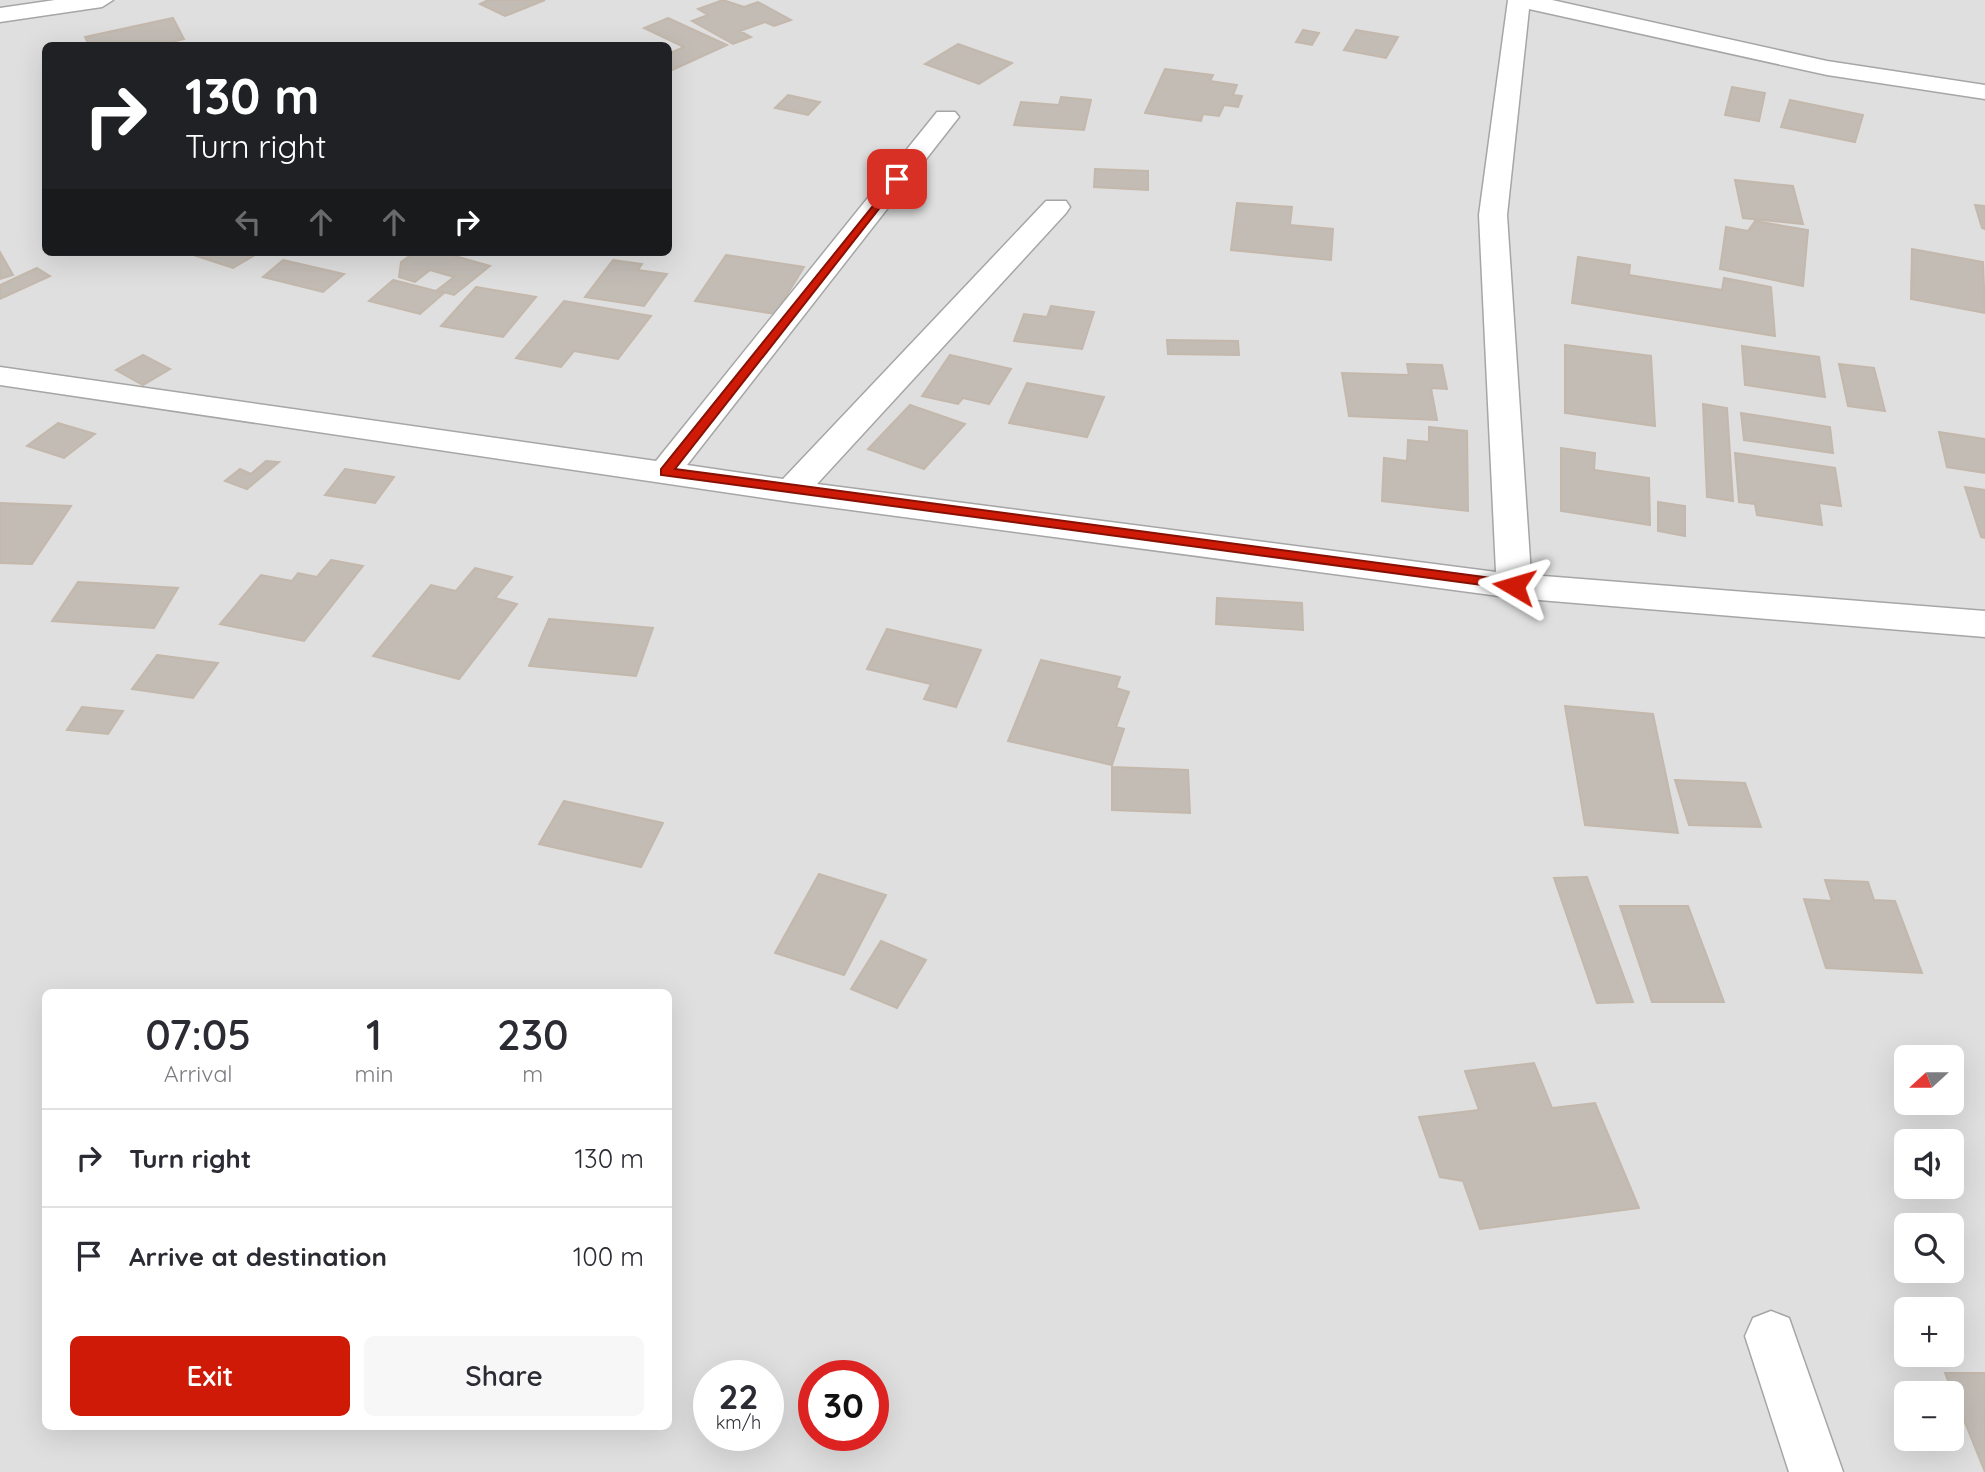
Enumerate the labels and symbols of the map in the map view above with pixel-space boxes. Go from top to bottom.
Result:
pin [867,149,927,209]
position arrow [1477,549,1551,623]
north arrow [1894,1045,1964,1115]
speed limit sign: 30 [798,1360,889,1451]

